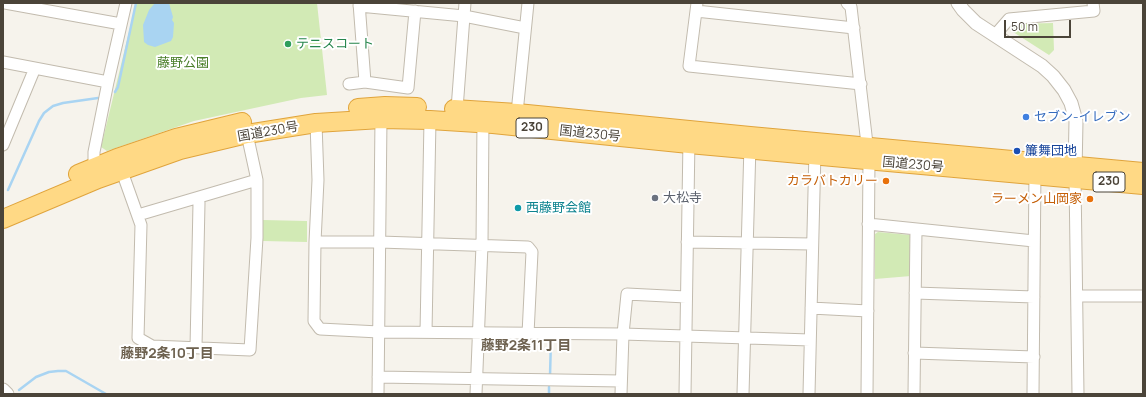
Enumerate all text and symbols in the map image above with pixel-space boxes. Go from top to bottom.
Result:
scale bar [1006,12,1073,38]
text: 50 m [1011,18,1038,35]
place label: テニスコート [296,36,374,52]
marker: テニスコート [283,39,293,49]
park label: 藤野公園 [157,55,209,71]
place label: セブン-イレブン [1034,109,1130,125]
marker: セブン-イレブン [1021,112,1031,122]
road number: 230 [516,118,548,138]
street label: 国道230号 [236,119,300,145]
street label: 国道230号 [559,123,621,145]
place label: 簾舞団地 [1025,143,1077,159]
marker: 簾舞団地 [1012,146,1022,156]
street label: 国道230号 [882,155,944,175]
road number: 230 [1093,172,1125,192]
place label: カラバトカリー [787,173,878,189]
marker: カラバトカリー [881,176,891,186]
place label: 大松寺 [663,190,702,206]
place label: ラーメン山岡家 [991,191,1082,207]
marker: 大松寺 [650,193,660,203]
marker: ラーメン山岡家 [1085,194,1095,204]
place label: 西藤野会館 [526,200,591,216]
marker: 西藤野会館 [513,203,523,213]
district label: 藤野2条11丁目 [481,338,571,354]
district label: 藤野2条10丁目 [120,346,214,362]

